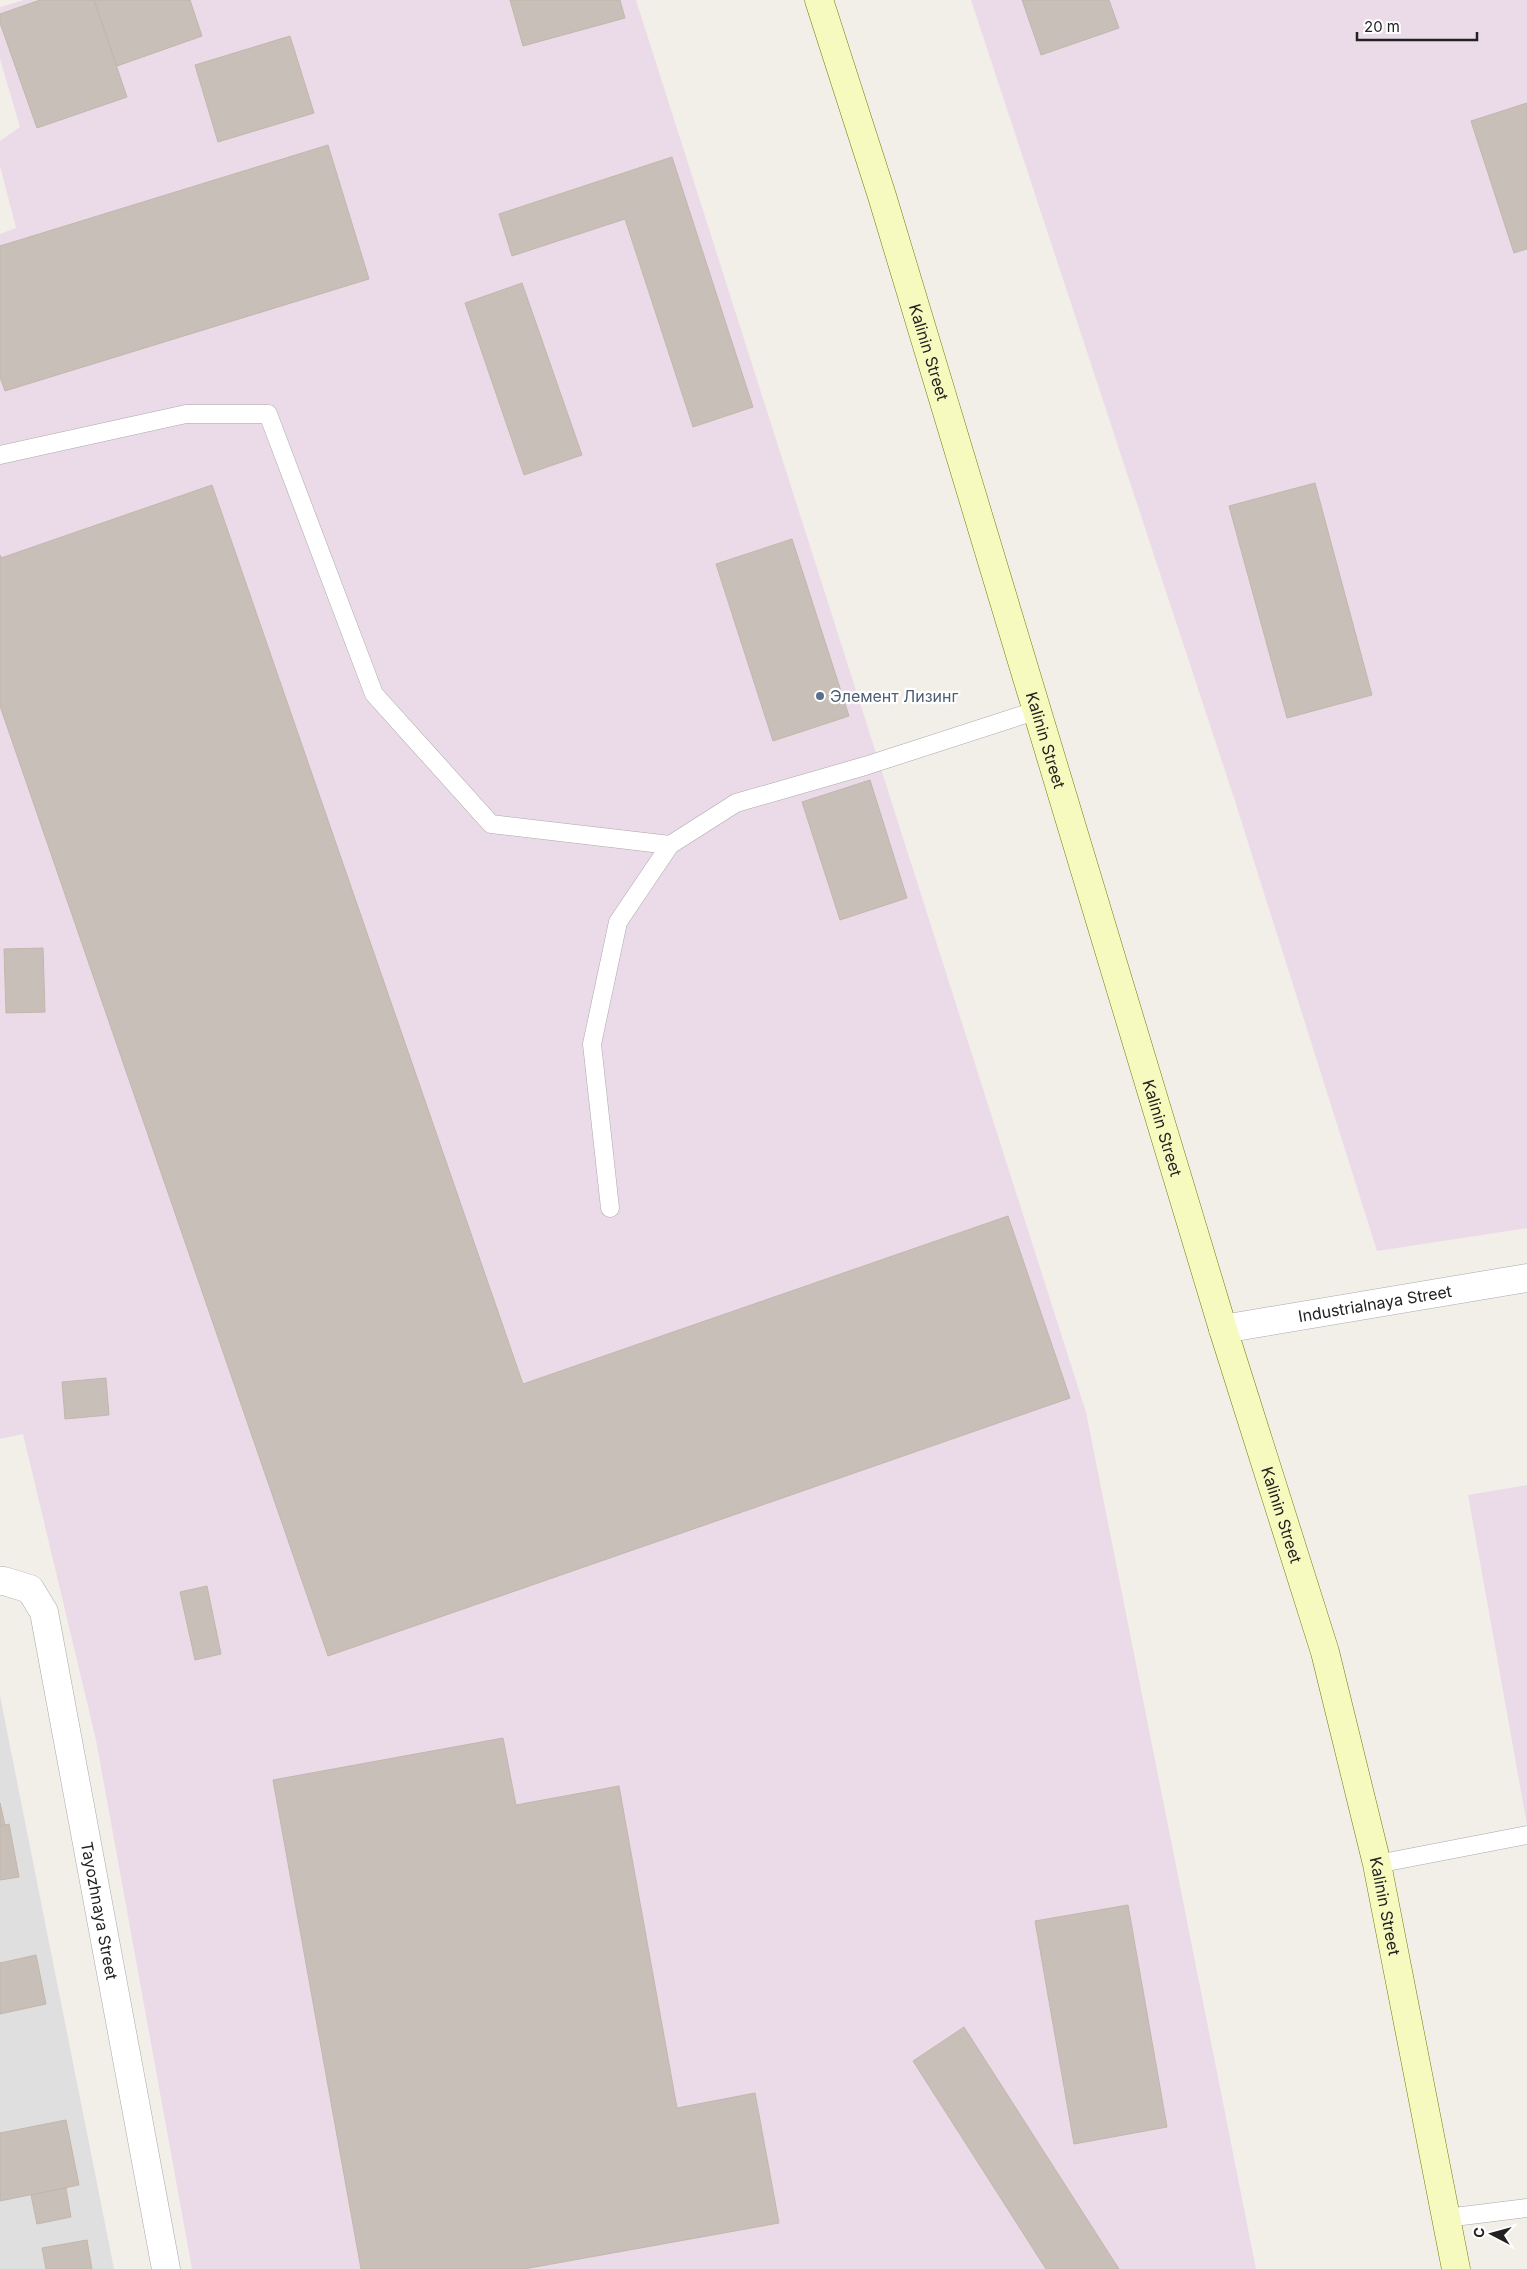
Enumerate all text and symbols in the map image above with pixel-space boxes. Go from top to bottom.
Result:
scale bar [1357,10,1477,42]
text: 20 m [1364,17,1400,36]
street label: Kalinin Street [905,301,953,403]
place label: Элемент Лизинг [830,686,959,706]
street label: Kalinin Street [1022,689,1070,791]
marker: Элемент Лизинг [814,690,826,702]
street label: Kalinin Street [1138,1077,1186,1179]
street label: Industrialnaya Street [1297,1281,1453,1326]
street label: Kalinin Street [1257,1464,1306,1566]
street label: Tayozhnaya Street [77,1840,122,1981]
street label: Kalinin Street [1366,1855,1405,1957]
north arrow [1467,2209,1517,2259]
text: С [1470,2227,1488,2239]

